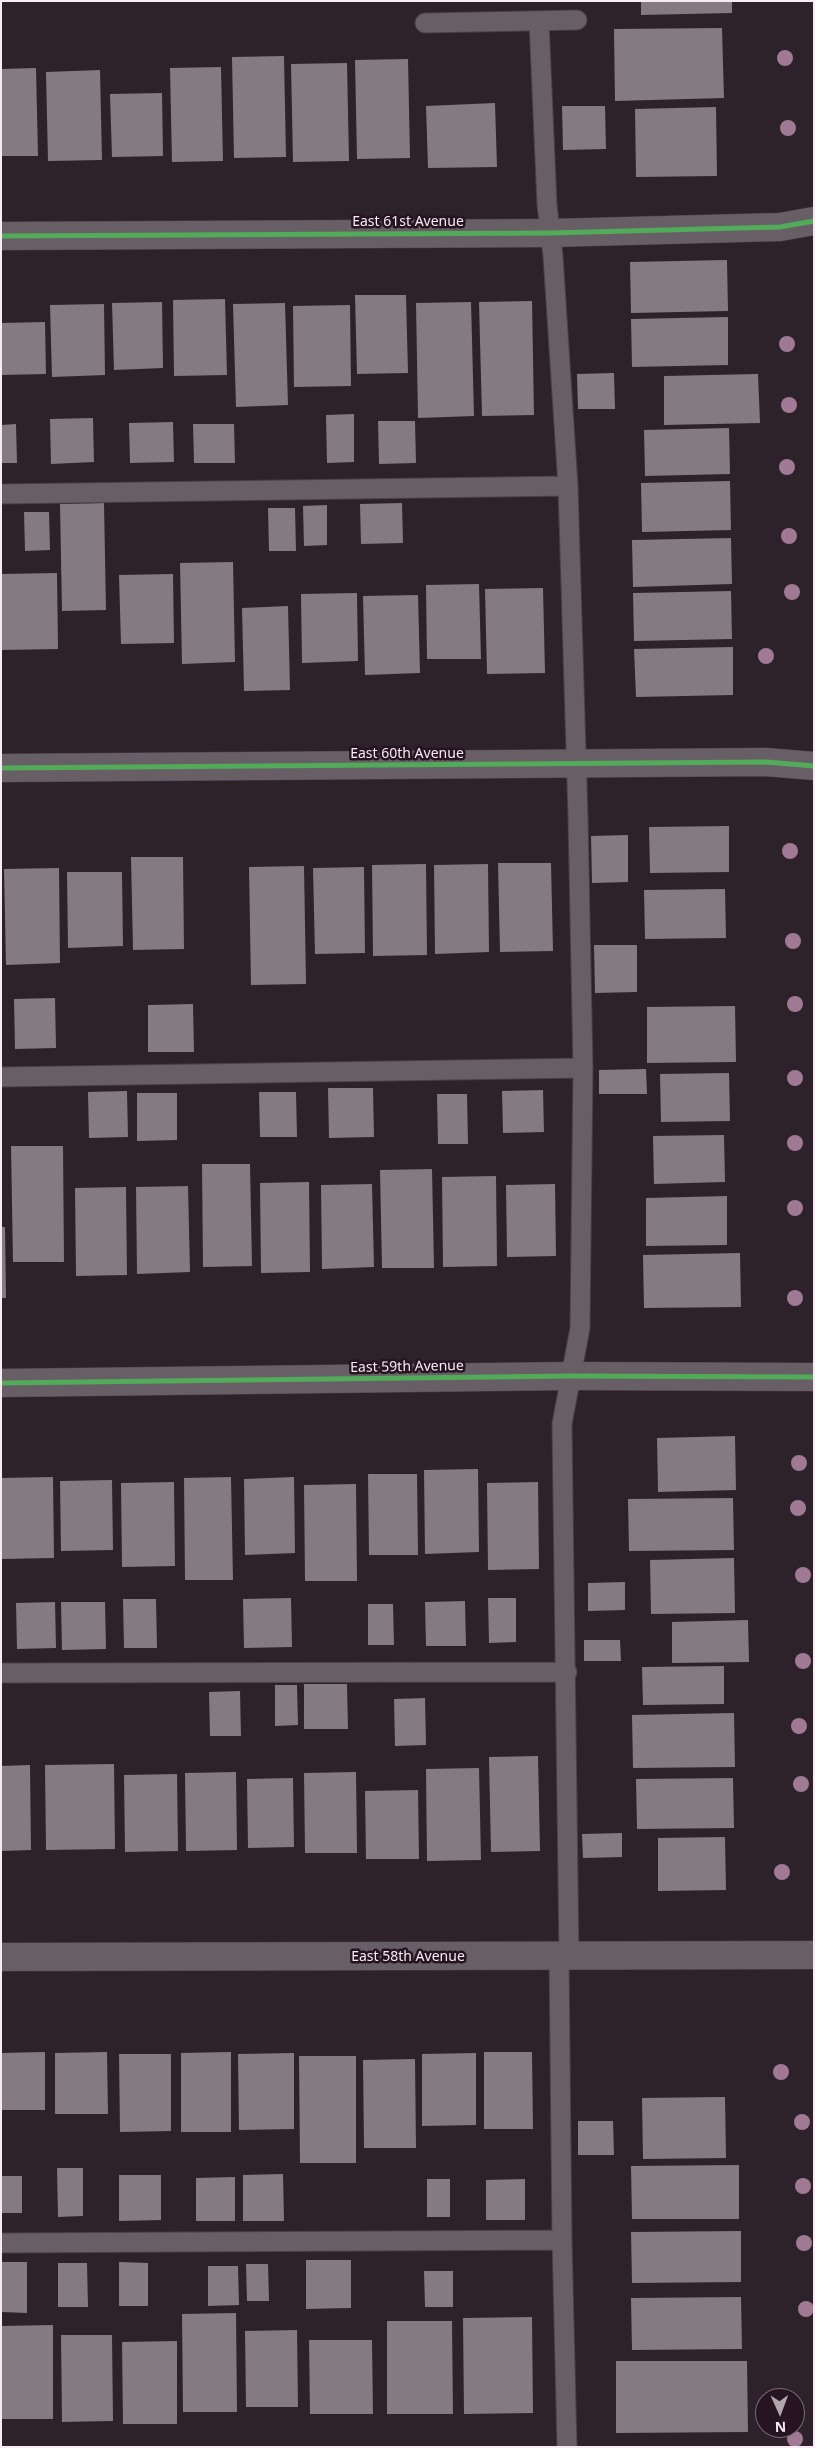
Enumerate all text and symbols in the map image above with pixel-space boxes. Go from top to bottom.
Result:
street label: East 61st Avenue [352,214,464,230]
street label: East 60th Avenue [350,746,464,762]
street label: East 59th Avenue [350,1358,464,1376]
street label: East 58th Avenue [351,1949,465,1965]
north arrow [755,2388,805,2438]
text: N [774,2418,787,2437]

